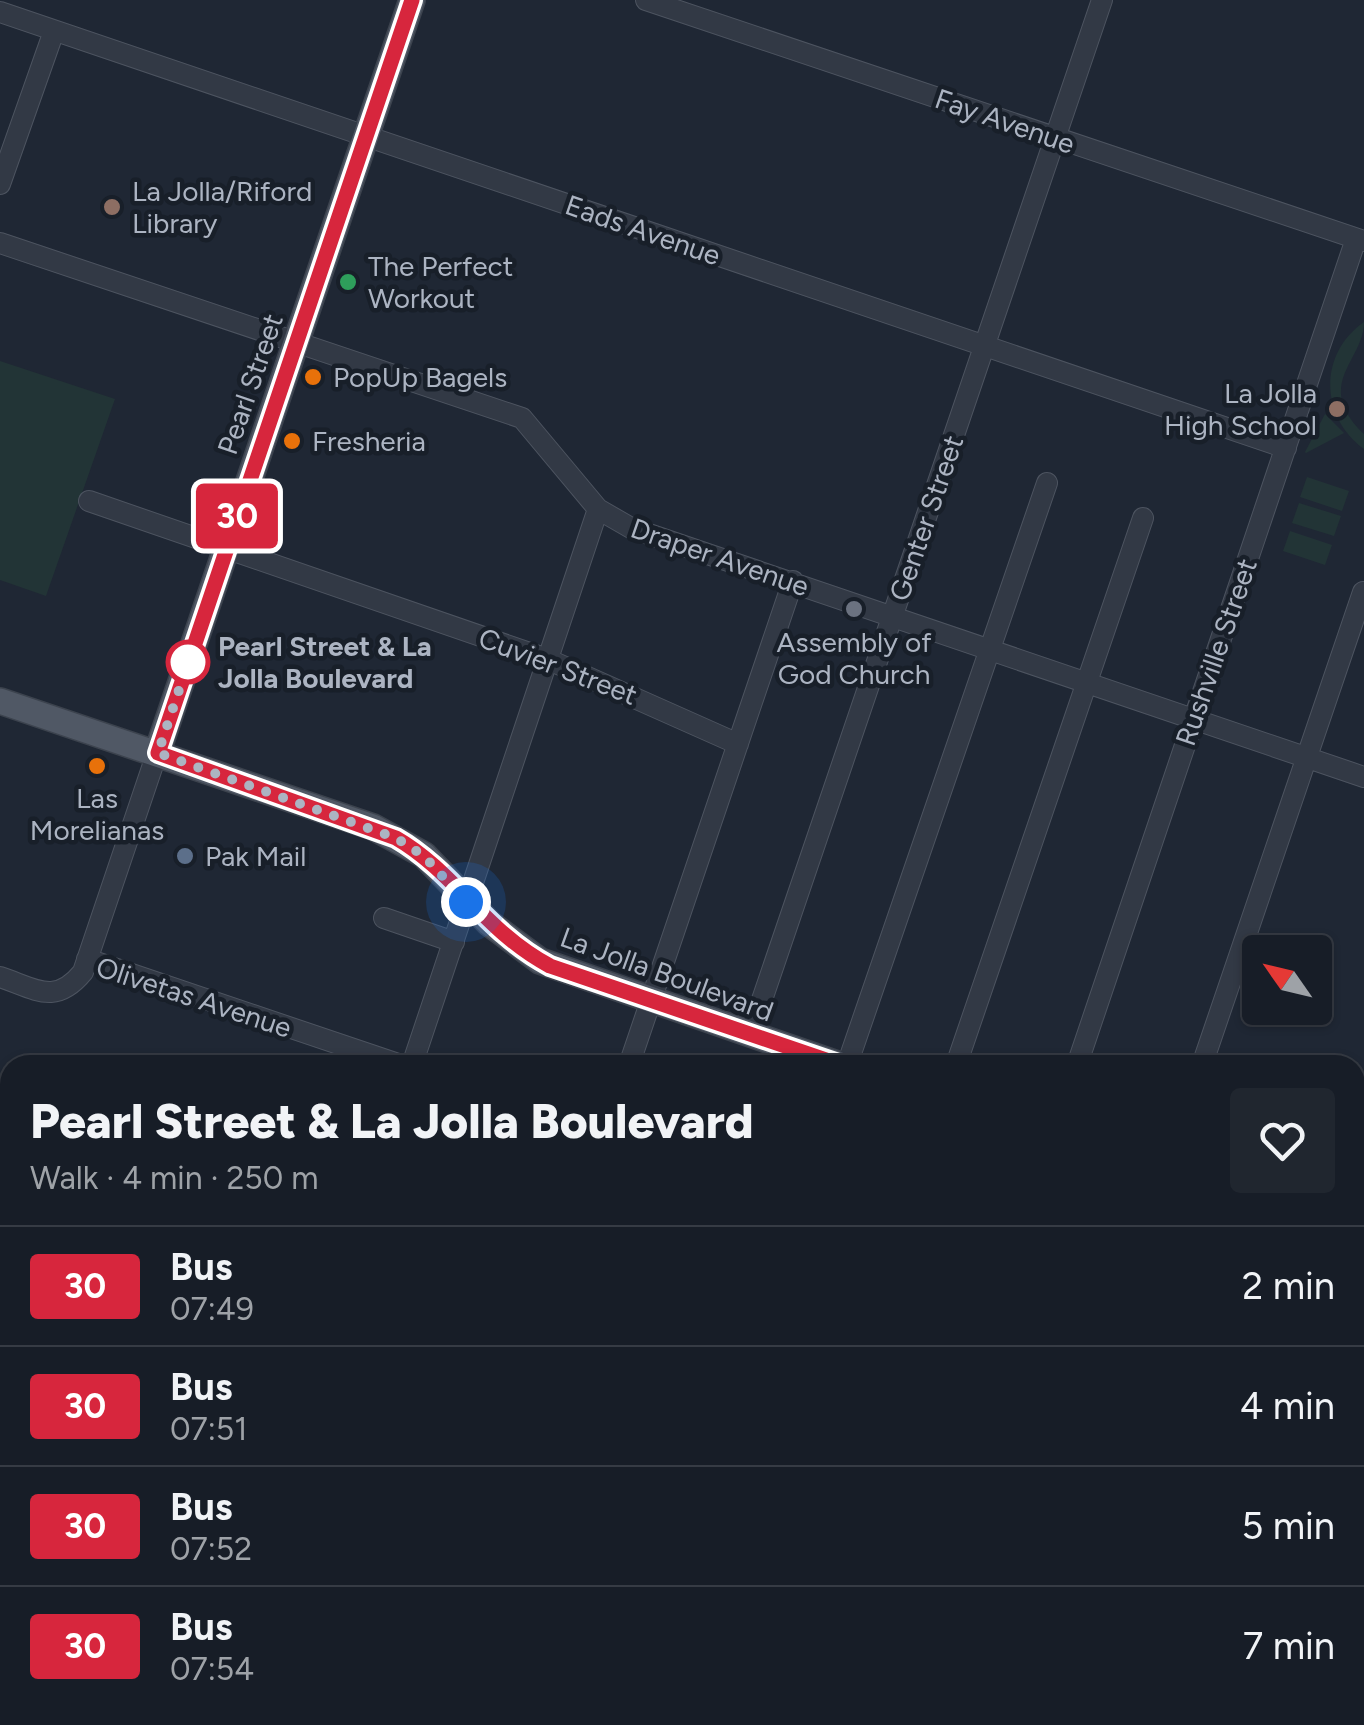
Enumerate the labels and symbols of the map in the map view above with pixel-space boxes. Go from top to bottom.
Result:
street label: Fay Avenue [931,81,1079,161]
place label: La Jolla/Riford Library [132,174,312,240]
street label: Eads Avenue [561,188,725,272]
marker: La Jolla/Riford Library [101,196,123,218]
place label: The Perfect Workout [368,249,513,315]
marker: The Perfect Workout [337,271,359,293]
street label: Pearl Street [210,309,290,459]
place label: PopUp Bagels [333,360,507,394]
marker: PopUp Bagels [302,366,324,388]
place label: La Jolla High School [1164,376,1317,442]
marker: La Jolla High School [1326,398,1348,420]
place label: Fresheria [312,424,426,458]
marker: Fresheria [281,430,303,452]
street label: Genter Street [882,431,970,605]
line badge: 30 [192,484,282,548]
street label: Draper Avenue [627,511,813,603]
street label: Rushville Street [1168,554,1264,750]
marker: Assembly of God Church [843,598,865,620]
street label: Cuvier Street [474,620,642,712]
place label: Assembly of God Church [777,625,932,691]
place label: Pearl Street & La Jolla Boulevard [218,629,432,695]
marker: Pearl Street & La Jolla Boulevard [167,641,209,683]
marker: Las Morelianas [86,755,108,777]
place label: Las Morelianas [30,781,164,847]
place label: Pak Mail [205,839,306,873]
marker: Pak Mail [174,845,196,867]
your location [441,877,491,927]
street label: La Jolla Boulevard [556,920,778,1028]
north arrow [1242,935,1332,1025]
street label: Olivetas Avenue [92,949,296,1045]

